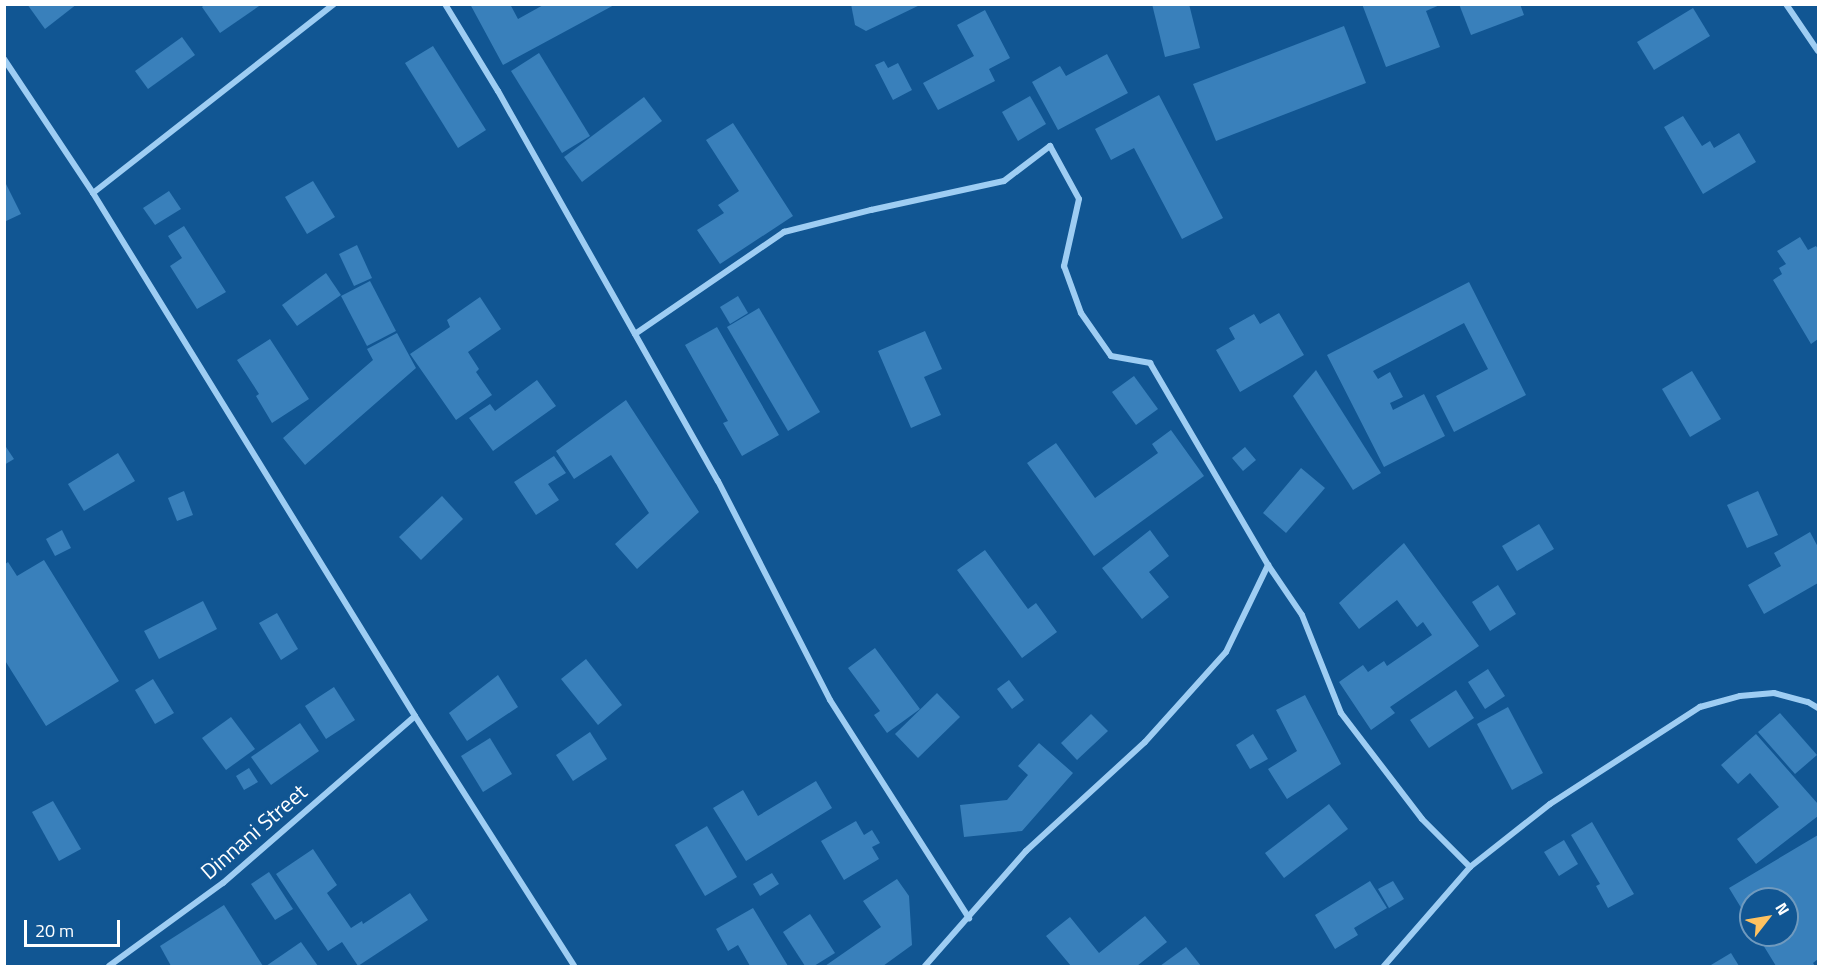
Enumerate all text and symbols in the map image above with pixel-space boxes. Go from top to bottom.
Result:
street label: Dinnani Street [196,779,312,885]
north arrow [1739,887,1799,947]
text: N [1770,898,1796,920]
scale bar [27,908,123,946]
text: 20 m [35,917,74,944]

